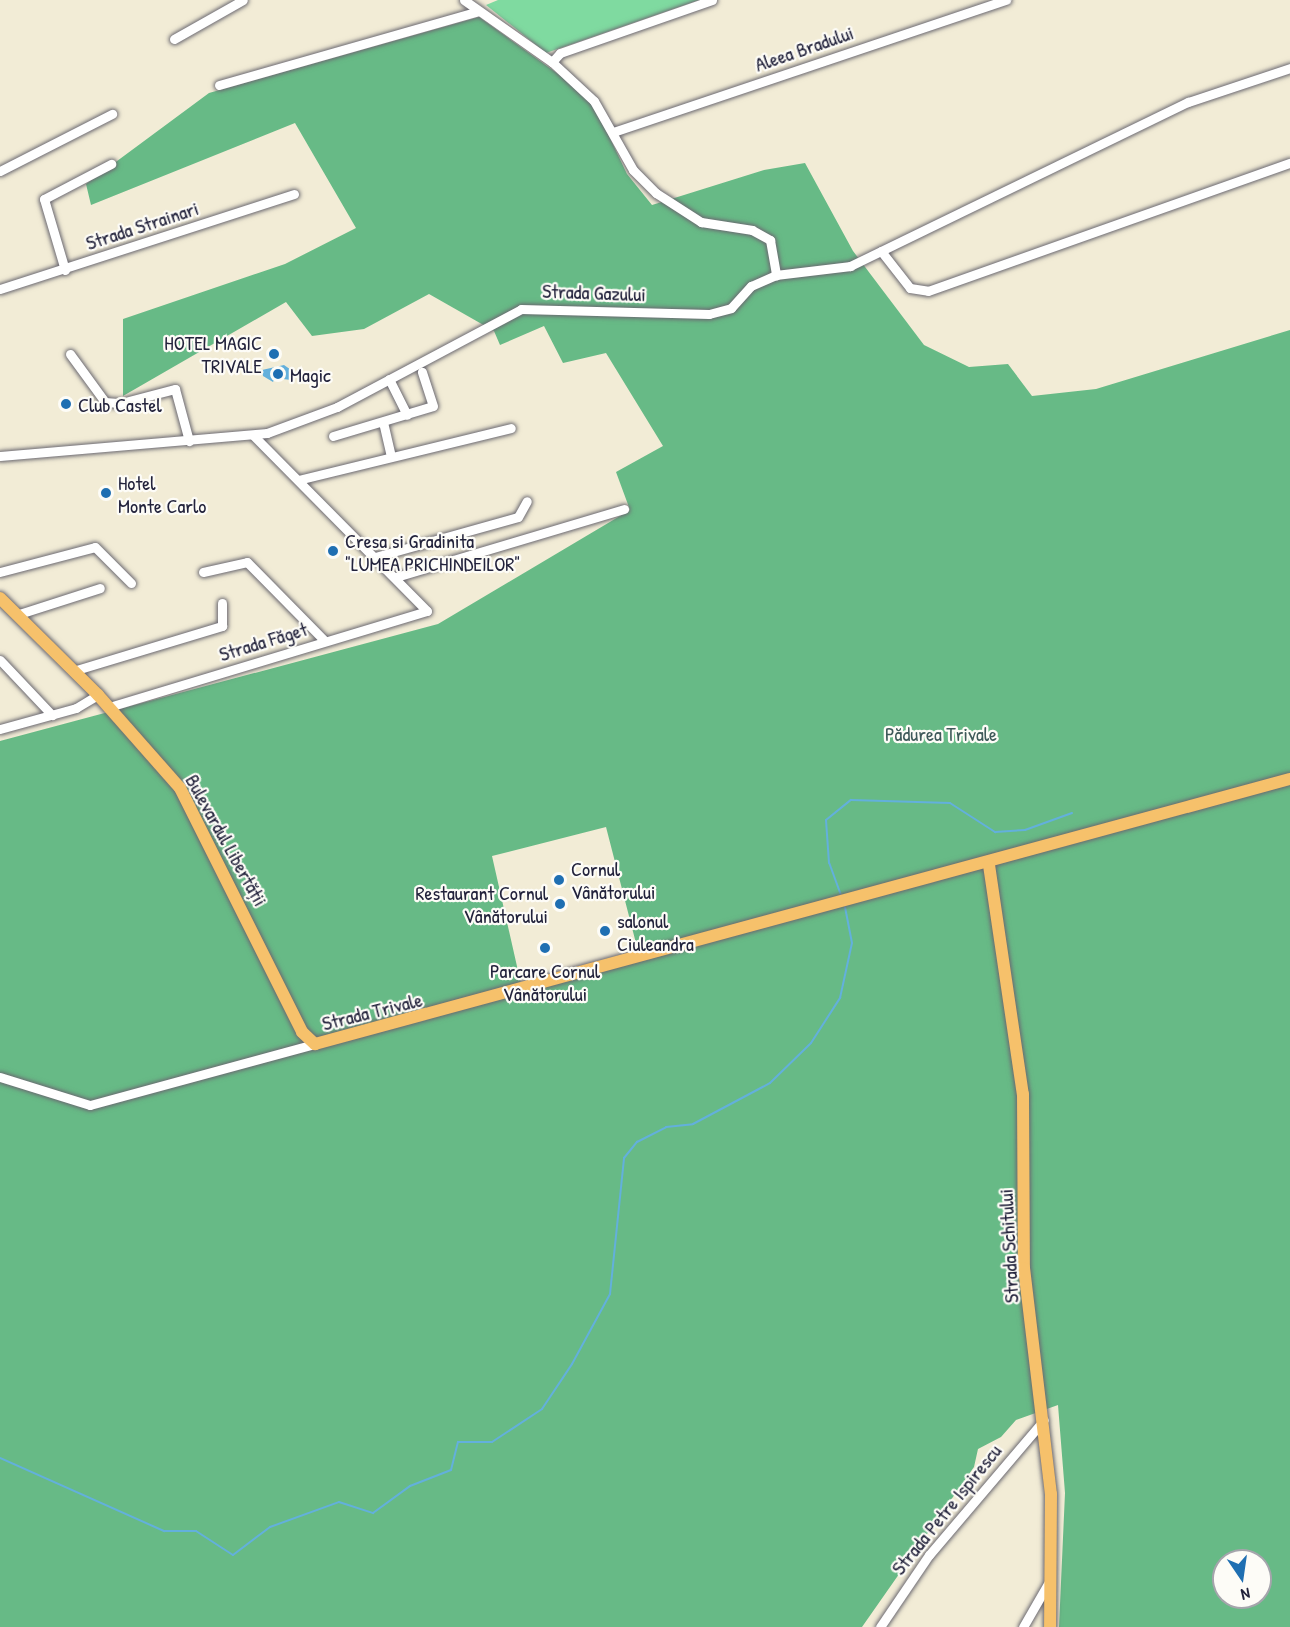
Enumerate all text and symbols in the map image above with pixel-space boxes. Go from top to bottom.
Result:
street label: Aleea Bradului [752,20,856,76]
street label: Strada Strainari [83,196,201,254]
street label: Strada Gazului [542,278,646,306]
place label: HOTEL MAGIC TRIVALE [164,330,262,377]
marker: HOTEL MAGIC TRIVALE [267,347,281,361]
place label: Magic [290,362,331,386]
marker: Magic [271,367,285,381]
place label: Club Castel [78,392,162,416]
marker: Club Castel [59,397,73,411]
place label: Hotel Monte Carlo [118,470,206,517]
marker: Hotel Monte Carlo [99,486,113,500]
place label: Cresa si Gradinita "LUMEA PRICHINDEILOR" [345,528,520,575]
marker: Cresa si Gradinita "LUMEA PRICHINDEILOR" [326,544,340,558]
street label: Strada Făget [216,616,310,666]
park label: Pădurea Trivale [885,721,997,745]
street label: Bulevardul Libertății [181,770,273,910]
place label: Cornul Vânătorului [571,856,655,903]
marker: Cornul Vânătorului [552,873,566,887]
place label: Restaurant Cornul Vânătorului [415,880,548,927]
marker: Restaurant Cornul Vânătorului [553,897,567,911]
place label: salonul Ciuleandra [617,908,694,955]
marker: salonul Ciuleandra [598,924,612,938]
marker: Parcare Cornul Vânătorului [538,941,552,955]
place label: Parcare Cornul Vânătorului [490,958,600,1005]
street label: Strada Trivale [319,987,425,1035]
street label: Strada Schitului [993,1188,1023,1304]
street label: Strada Petre Ispirescu [886,1439,1006,1579]
north arrow [1212,1549,1272,1609]
text: N [1239,1583,1252,1606]

